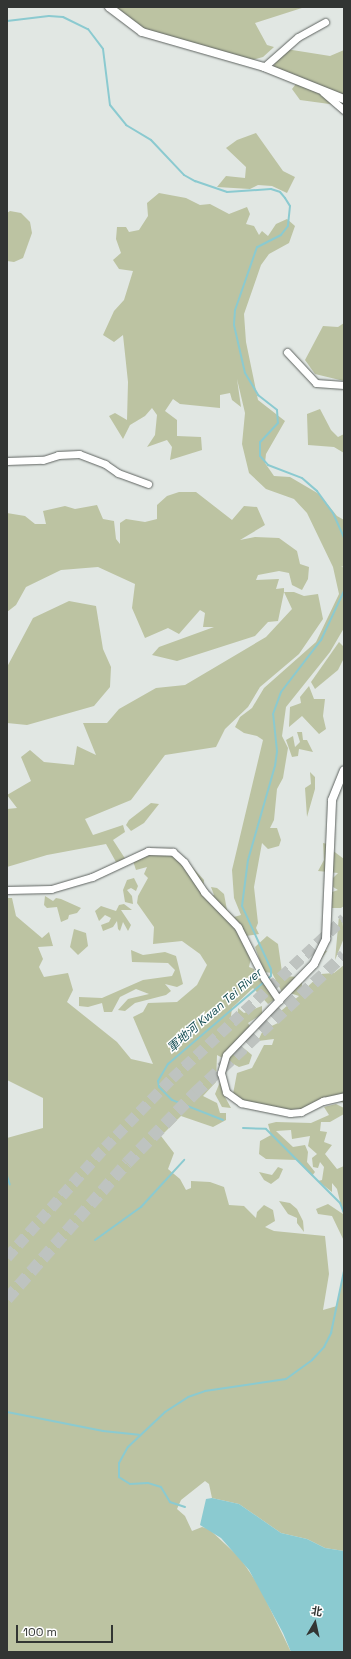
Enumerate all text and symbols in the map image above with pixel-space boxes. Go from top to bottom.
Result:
water label: 軍地河 Kwan Tei River [165,966,265,1056]
north arrow [295,1603,335,1643]
text: 北 [310,1603,323,1619]
scale bar [18,1617,115,1643]
text: 100 m [23,1624,57,1640]

